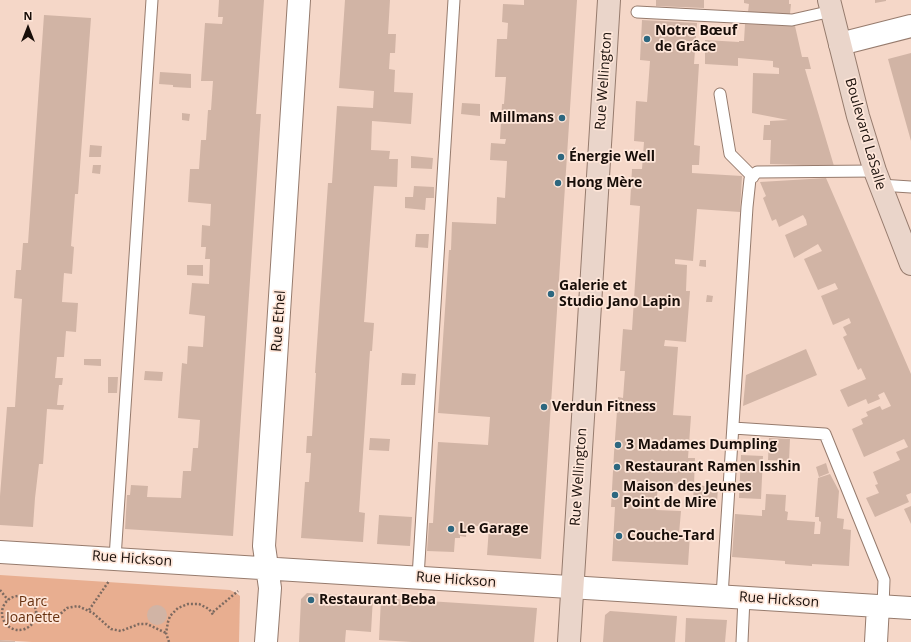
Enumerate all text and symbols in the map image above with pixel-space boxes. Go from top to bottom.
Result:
north arrow [8,8,48,48]
text: N [24,8,32,23]
place label: Notre Bœuf de Grâce [655,23,737,56]
street label: Rue Wellington [592,31,616,131]
marker: Notre Bœuf de Grâce [642,34,652,44]
street label: Boulevard LaSalle [841,76,889,192]
place label: Millmans [490,110,554,126]
marker: Millmans [557,113,567,123]
place label: Énergie Well [569,149,655,165]
marker: Énergie Well [556,152,566,162]
place label: Hong Mère [566,175,642,191]
marker: Hong Mère [553,178,563,188]
place label: Galerie et Studio Jano Lapin [559,278,681,310]
marker: Galerie et Studio Jano Lapin [546,289,556,299]
street label: Rue Ethel [268,290,290,352]
place label: Verdun Fitness [552,399,656,415]
marker: Verdun Fitness [539,402,549,412]
street label: Rue Wellington [567,427,591,527]
place label: 3 Madames Dumpling [626,437,777,453]
marker: 3 Madames Dumpling [613,440,623,450]
place label: Restaurant Ramen Isshin [625,459,801,475]
marker: Restaurant Ramen Isshin [612,462,622,472]
place label: Maison des Jeunes Point de Mire [623,479,752,512]
marker: Maison des Jeunes Point de Mire [610,490,620,500]
place label: Le Garage [459,521,528,537]
marker: Le Garage [446,524,456,534]
place label: Couche-Tard [627,528,715,544]
marker: Couche-Tard [614,531,624,541]
street label: Rue Hickson [91,548,173,570]
street label: Rue Hickson [415,569,497,591]
street label: Rue Hickson [738,589,820,611]
place label: Restaurant Beba [319,592,436,608]
park label: Parc Joanette [6,594,60,626]
marker: Restaurant Beba [306,595,316,605]

